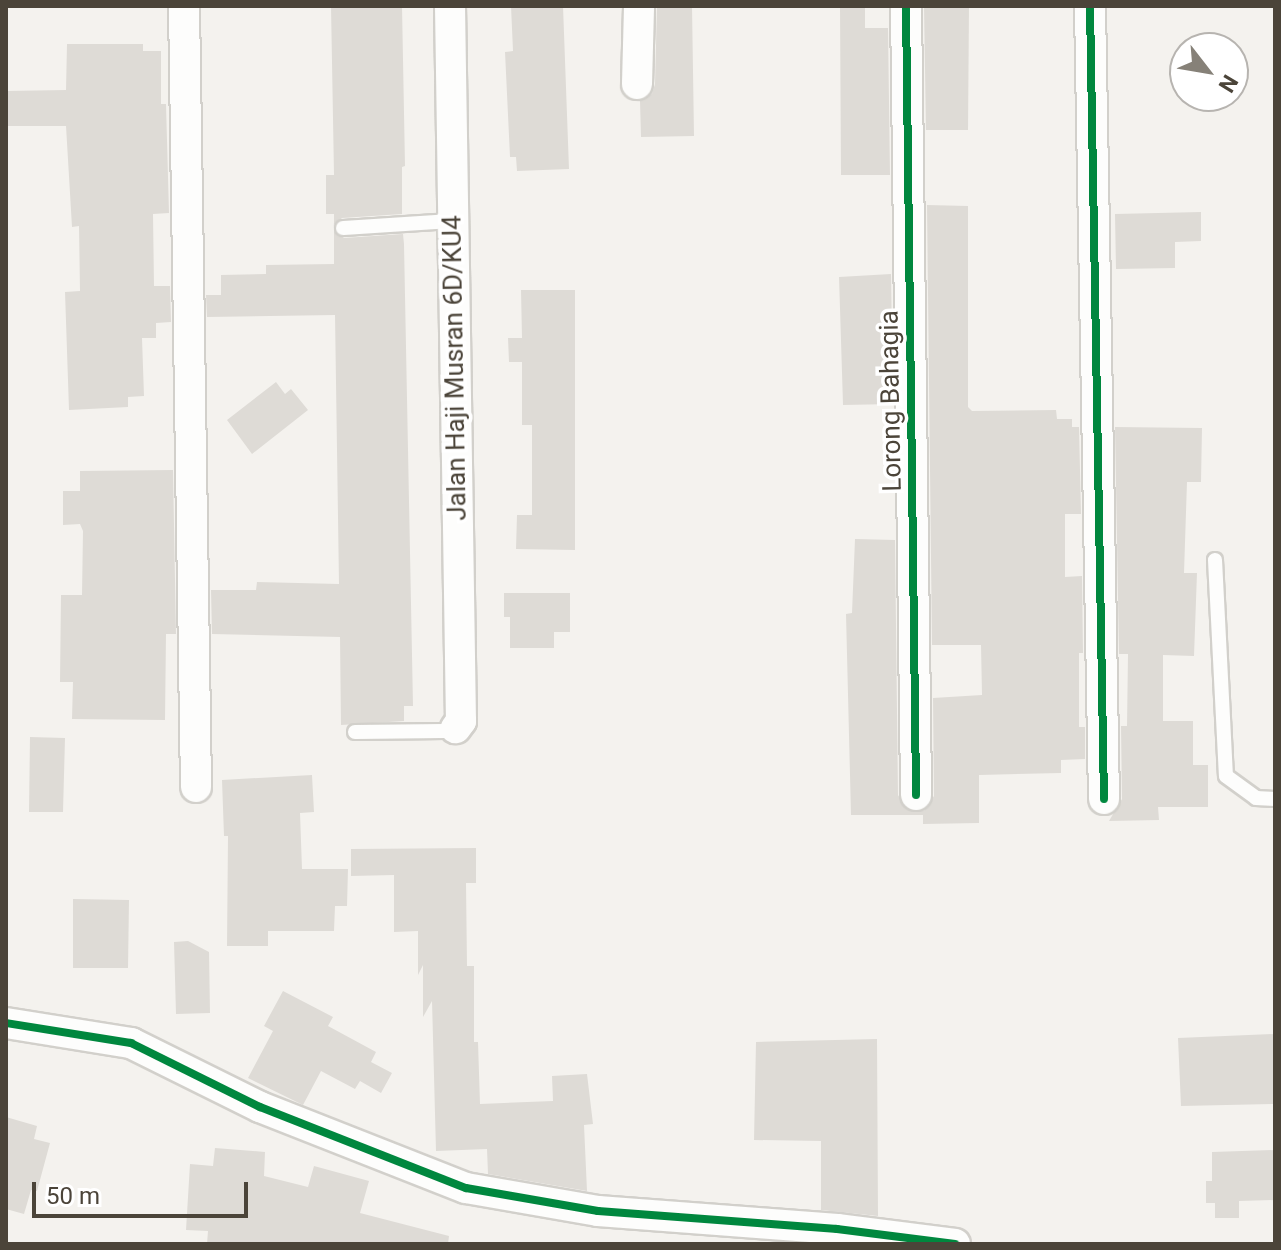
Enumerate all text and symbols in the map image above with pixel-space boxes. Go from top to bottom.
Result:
north arrow [1169,32,1249,112]
text: N [1214,70,1243,97]
street label: Jalan Haji Musran 6D/KU4 [437,215,473,521]
street label: Lorong Bahagia [874,310,908,492]
scale bar [36,1166,252,1216]
text: 50 m [46,1182,100,1210]

